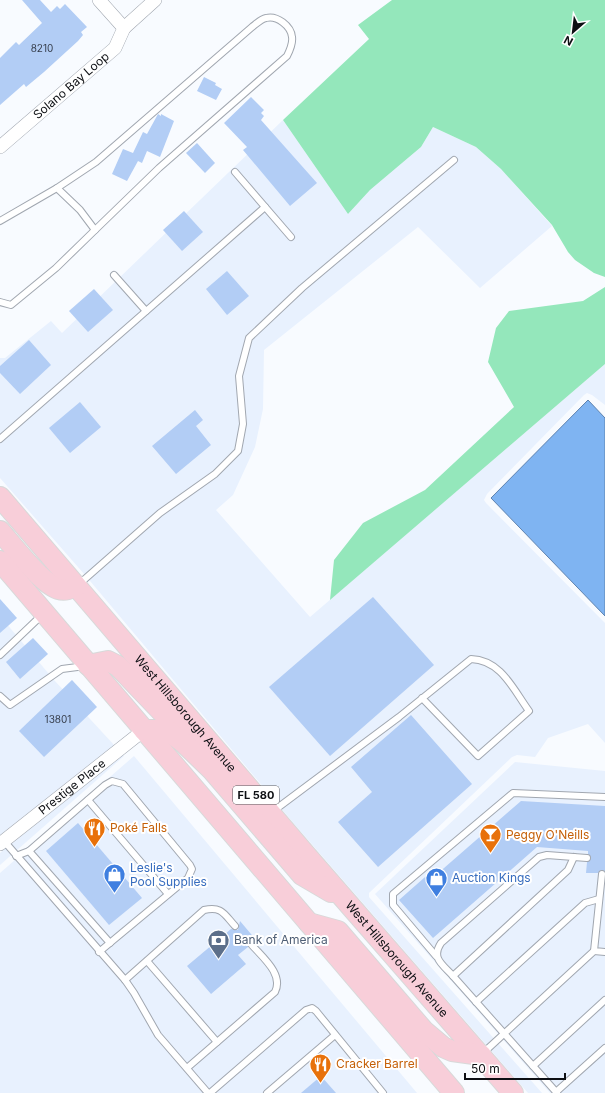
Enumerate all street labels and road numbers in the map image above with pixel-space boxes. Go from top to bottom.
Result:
street label: Solano Bay Loop [30,49,112,122]
street label: West Hillsborough Avenue [131,652,240,775]
street label: Prestige Place [35,755,108,818]
road number: FL 580 [233,786,279,804]
street label: West Hillsborough Avenue [342,898,452,1020]

